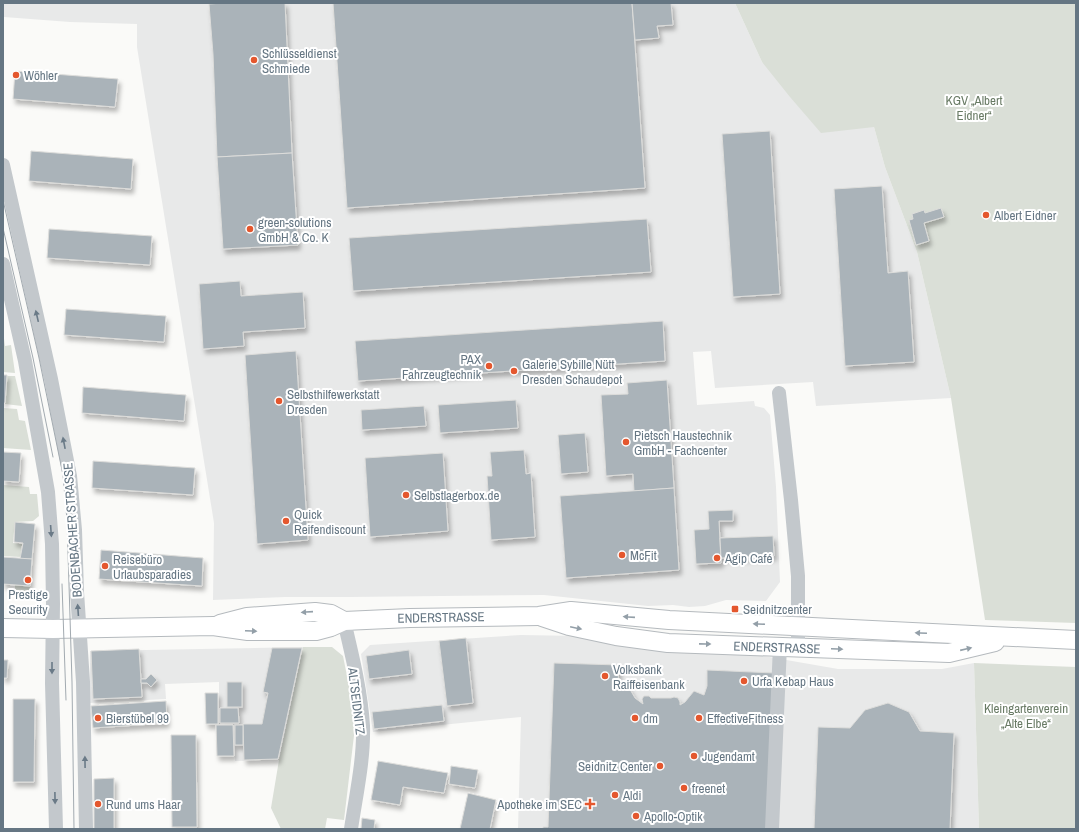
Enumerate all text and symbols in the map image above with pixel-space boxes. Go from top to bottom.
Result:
place label: Schlüsseldienst Schmiede [262,45,337,77]
marker: Schlüsseldienst Schmiede [249,55,259,65]
place label: Wöhler [24,67,58,84]
marker: Wöhler [11,70,21,80]
park label: KGV „Albert Eidner“ [946,92,1002,124]
place label: Albert Eidner [993,207,1057,224]
marker: Albert Eidner [981,210,991,220]
place label: green-solutions GmbH & Co. K [258,214,331,246]
marker: green-solutions GmbH & Co. K [245,224,255,234]
one-way arrow [33,310,39,322]
place label: PAX Fahrzeugtechnik [402,351,482,383]
place label: Galerie Sybille Nütt Dresden Schaudepot [522,356,622,388]
marker: PAX Fahrzeugtechnik [484,361,494,371]
marker: Galerie Sybille Nütt Dresden Schaudepot [509,366,519,376]
place label: Selbsthilfewerkstatt Dresden [287,386,379,418]
marker: Selbsthilfewerkstatt Dresden [274,396,284,406]
place label: Pietsch Haustechnik GmbH - Fachcenter [634,427,732,459]
one-way arrow [61,437,67,449]
marker: Pietsch Haustechnik GmbH - Fachcenter [621,437,631,447]
street label: BODENBACHER STRASSE [59,462,86,598]
place label: Selbstlagerbox.de [414,487,499,504]
marker: Selbstlagerbox.de [401,490,411,500]
place label: Quick Reifendiscount [294,506,366,538]
marker: Quick Reifendiscount [281,516,291,526]
one-way arrow [47,525,54,537]
place label: McFit [630,547,657,564]
marker: McFit [617,550,627,560]
place label: Agip Café [724,550,772,567]
place label: Reisebüro Urlaubsparadies [113,551,191,583]
marker: Agip Café [712,553,722,563]
marker: Reisebüro Urlaubsparadies [100,561,110,571]
marker: Prestige Security [23,575,33,585]
place label: Prestige Security [8,586,48,618]
place label: Seidnitzcenter [743,601,812,618]
one-way arrow [75,604,82,616]
marker: Seidnitzcenter [730,604,740,614]
street label: ENDERSTRASSE [397,608,485,627]
one-way arrow [301,609,313,616]
one-way arrow [623,613,635,620]
one-way arrow [753,621,765,628]
one-way arrow [570,625,582,631]
one-way arrow [245,628,258,634]
one-way arrow [915,629,927,636]
street label: ENDERSTRASSE [733,637,821,658]
one-way arrow [698,641,711,647]
one-way arrow [831,646,844,652]
one-way arrow [961,646,973,652]
place label: Volksbank Raiffeisenbank [613,661,685,693]
one-way arrow [49,662,55,675]
street label: ALTSEIDNITZ [344,666,369,736]
marker: Volksbank Raiffeisenbank [600,671,610,681]
place label: Urfa Kebap Haus [752,673,834,690]
marker: Urfa Kebap Haus [739,676,749,686]
park label: Kleingartenverein „Alte Elbe“ [984,700,1068,732]
place label: Bierstübel 99 [106,710,169,727]
place label: dm [643,710,658,727]
place label: EffectiveFitness [707,710,783,727]
marker: Bierstübel 99 [93,713,103,723]
marker: dm [630,713,640,723]
marker: EffectiveFitness [694,713,704,723]
place label: Jugendamt [702,748,755,765]
marker: Jugendamt [689,751,699,761]
one-way arrow [82,755,88,768]
place label: Seidnitz Center [578,758,652,775]
marker: Seidnitz Center [655,761,665,771]
place label: freenet [692,780,725,797]
marker: freenet [679,783,689,793]
place label: Aldi [622,787,641,804]
marker: Aldi [610,790,620,800]
one-way arrow [52,792,58,805]
place label: Rund ums Haar [106,796,181,813]
place label: Apotheke im SEC [496,796,582,813]
marker: Rund ums Haar [93,799,103,809]
marker: Apotheke im SEC [585,799,595,809]
place label: Apollo-Optik [643,808,703,825]
marker: Apollo-Optik [631,811,641,821]

